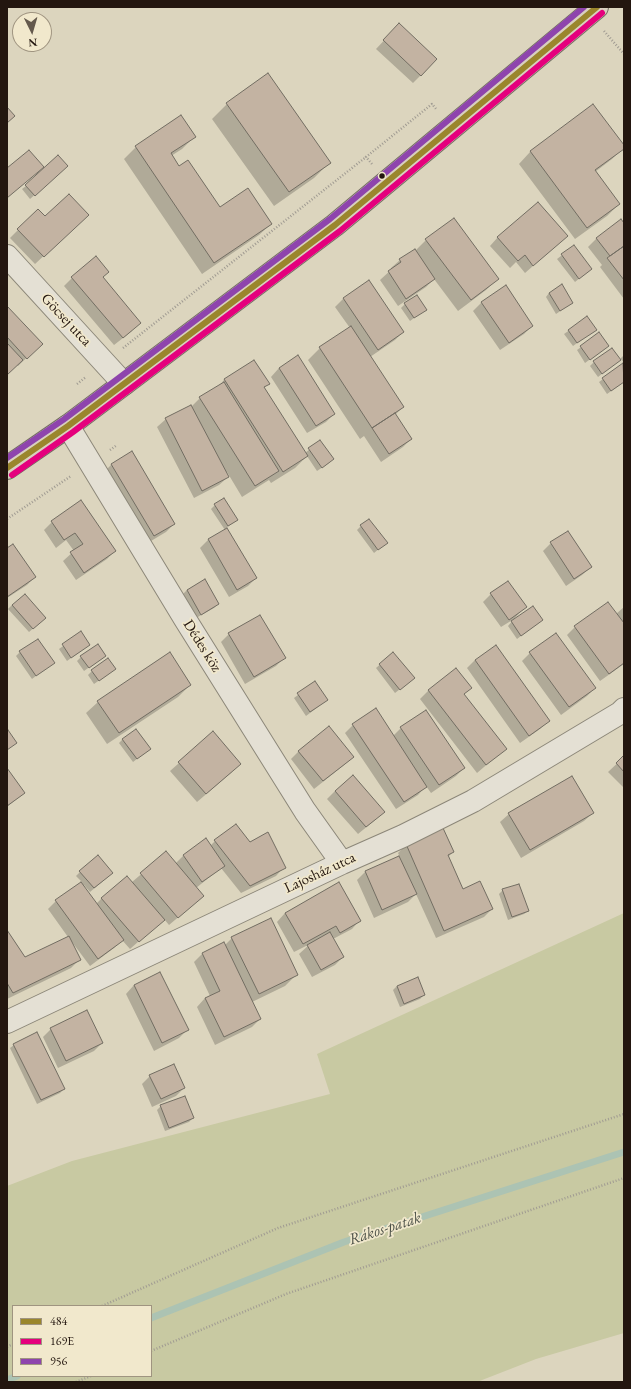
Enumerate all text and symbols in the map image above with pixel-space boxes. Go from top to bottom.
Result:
north arrow [12,12,52,52]
text: N [28,36,38,50]
unlabelled marker [377,171,387,181]
street label: Göcsej utca [37,290,95,350]
street label: Dédes köz [179,617,225,675]
street label: Lajosház utca [281,849,359,897]
water label: Rákos-patak [346,1208,424,1250]
legend [12,1305,152,1377]
text: 484 [50,1313,67,1329]
text: 169E [50,1333,74,1349]
text: 956 [50,1353,67,1369]

